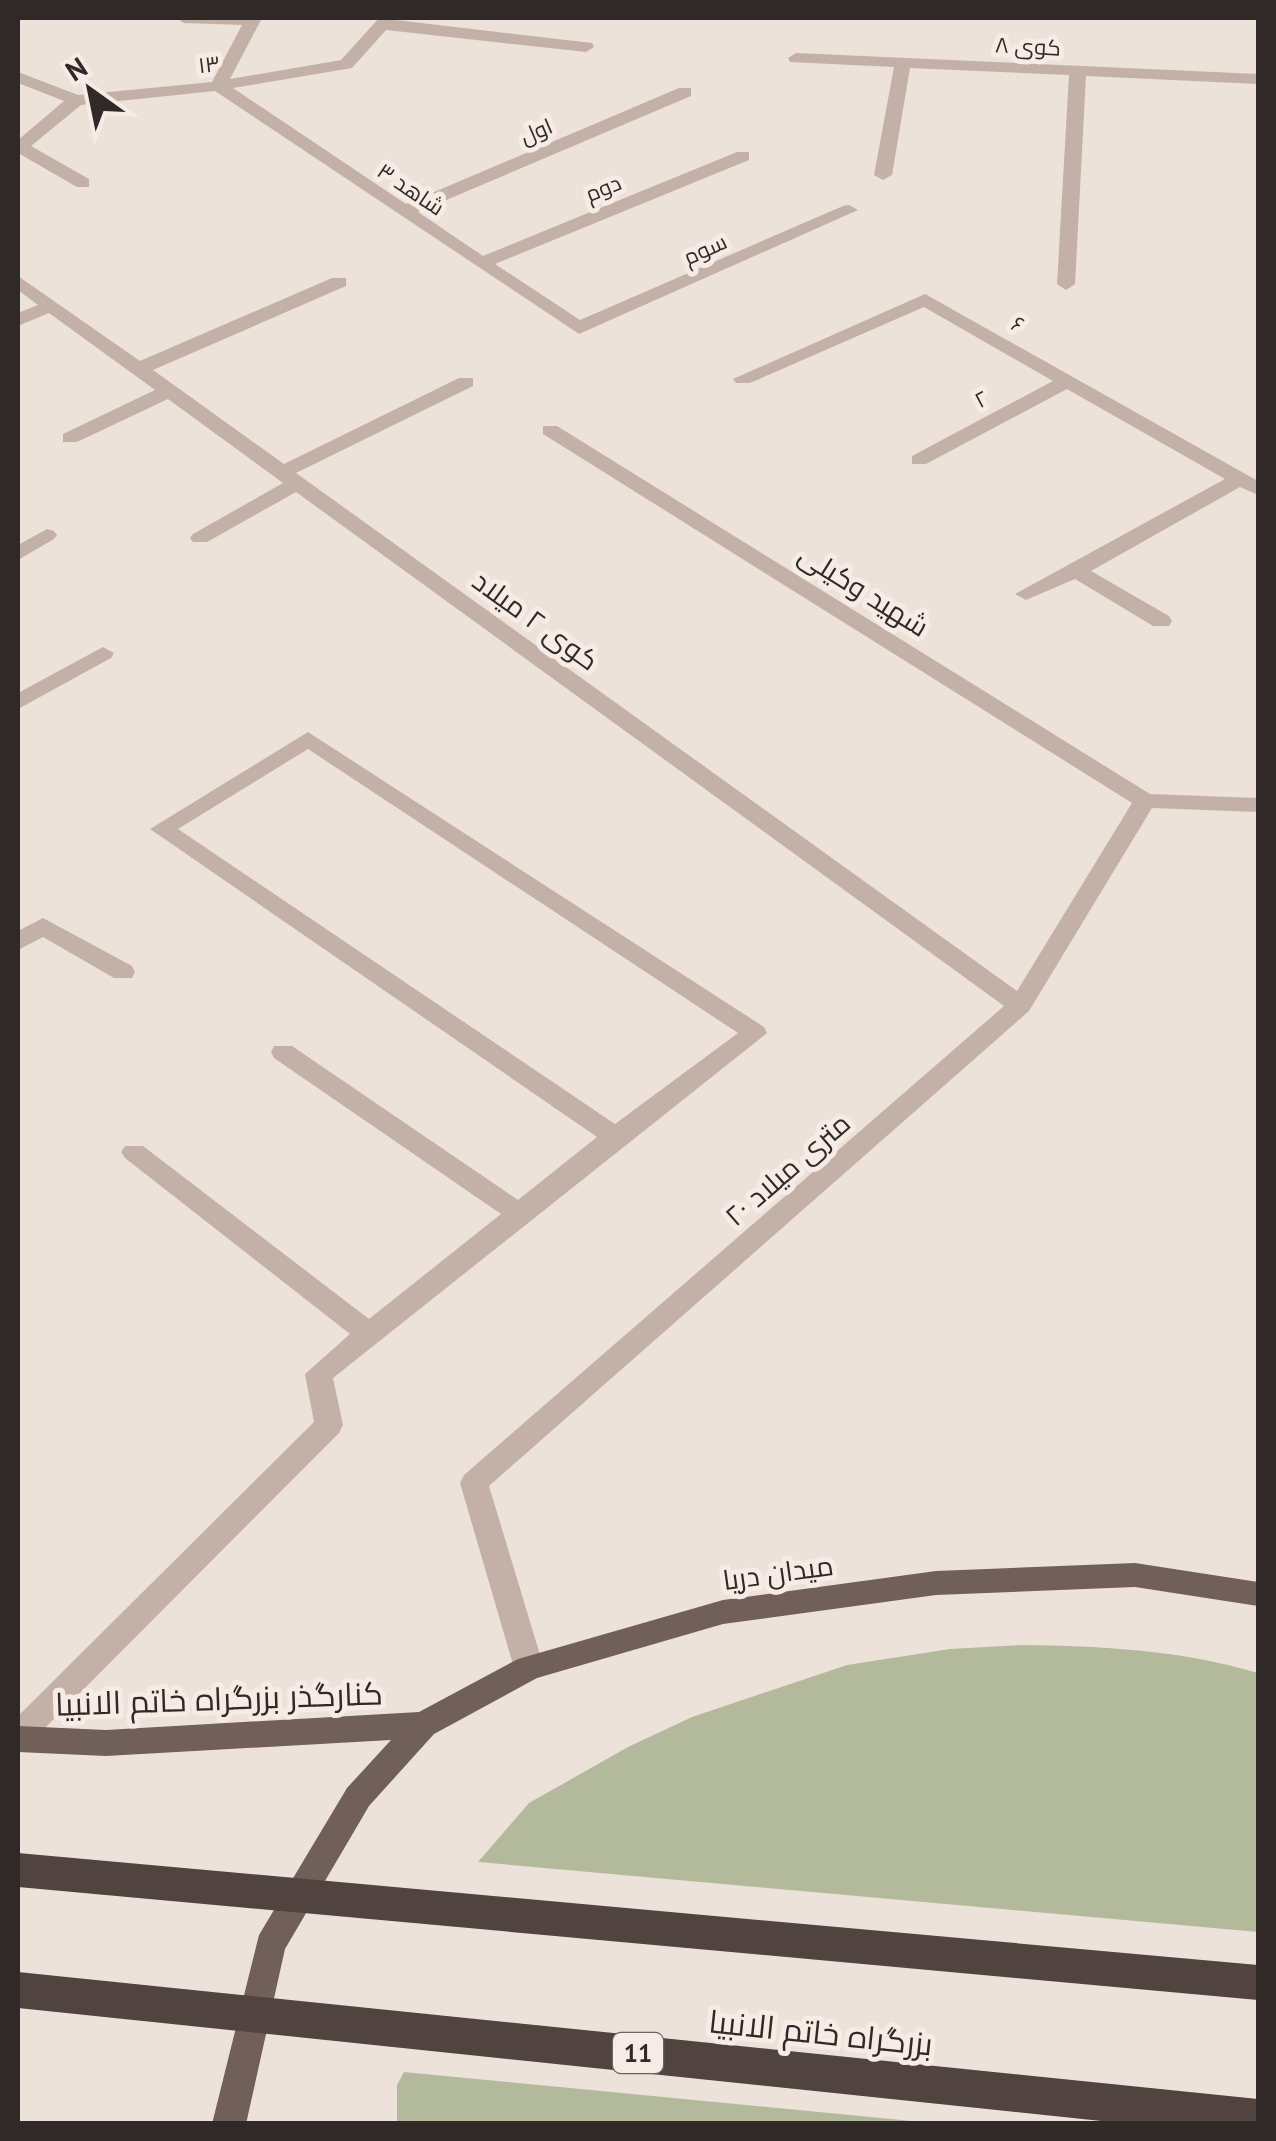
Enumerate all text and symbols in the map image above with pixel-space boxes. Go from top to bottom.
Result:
street label: کوی ۸ [994,30,1062,62]
north arrow [40,40,140,140]
text: N [58,48,94,89]
street label: ۱۳ [197,49,221,79]
street label: اول [516,112,556,150]
street label: شاهد ۳ [372,157,450,221]
street label: دوم [581,168,626,210]
street label: سوم [679,227,732,273]
street label: ۶ [1006,309,1030,339]
street label: ۲ [969,384,993,414]
street label: شهید وکیلی [792,535,936,645]
street label: کوی ۲ میلاد [466,562,606,678]
street label: ۲۰ متری میلاد [716,1104,858,1234]
street label: میدان دریا [720,1546,836,1598]
street label: کنارگذر بزرگراه خاتم الانبیا [54,1671,384,1727]
street label: بزرگراه خاتم الانبیا [707,1999,935,2067]
road number: 11 [613,2033,663,2073]

